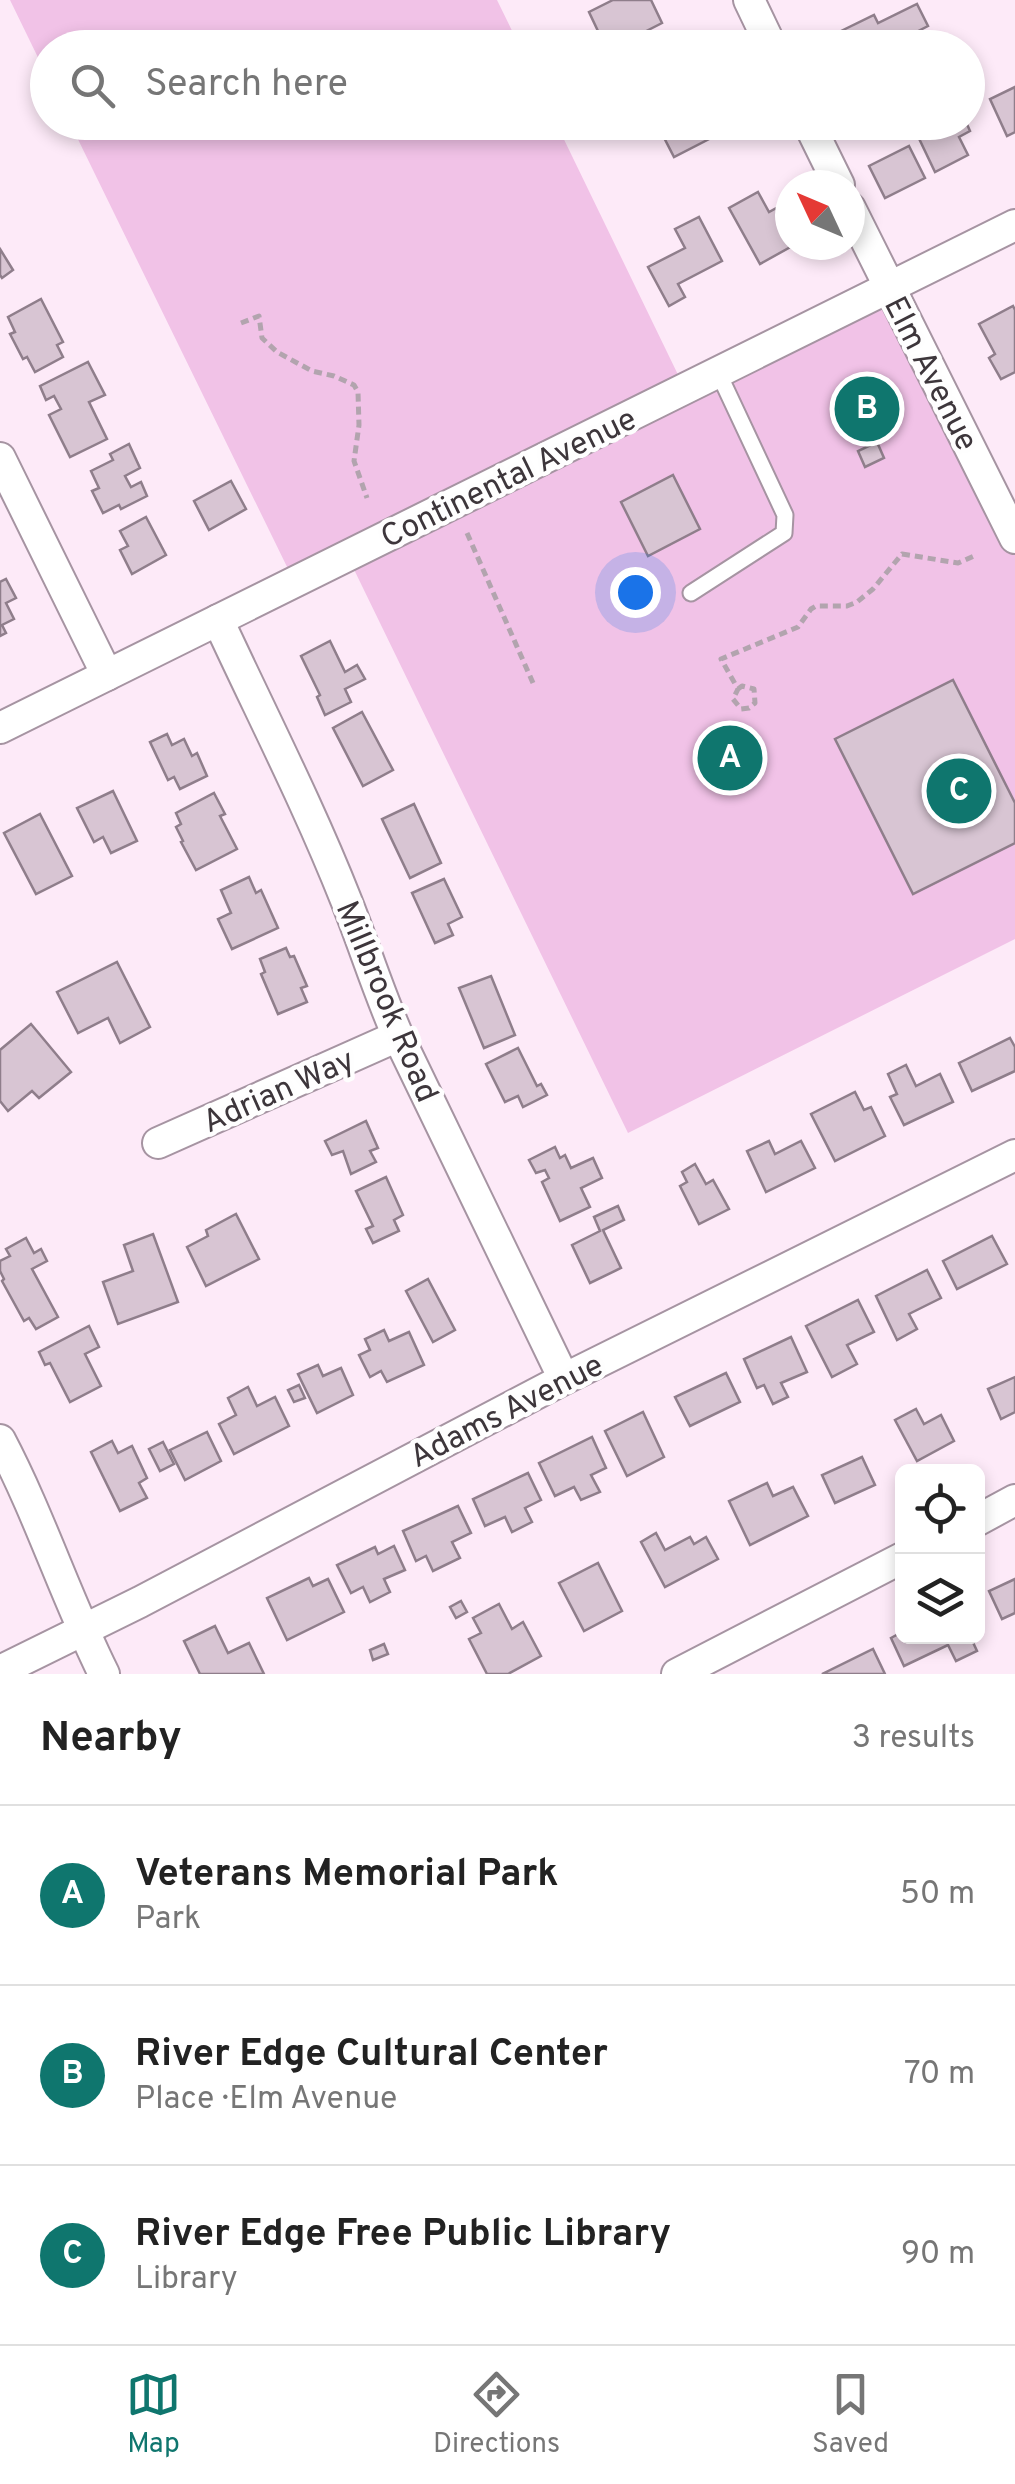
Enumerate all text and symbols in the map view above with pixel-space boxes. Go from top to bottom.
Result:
search box [30,30,985,140]
icon: search [65,58,120,113]
text: Search here [145,61,348,110]
north arrow [775,170,865,260]
street label: Elm Avenue [873,290,985,458]
pin: B [834,372,900,446]
street label: Continental Avenue [375,400,644,559]
your location [610,567,661,618]
pin: A [698,720,762,796]
pin: C [926,754,992,828]
street label: Millbrook Road [325,895,446,1109]
street label: Adrian Way [197,1042,361,1144]
street label: Adams Avenue [404,1347,611,1479]
map controls [895,1464,985,1644]
button: locate [895,1464,985,1554]
button: layers [895,1554,985,1644]
text: Nearby [40,1713,182,1766]
text: 3 results [852,1719,975,1759]
text: Veterans Memorial Park [135,1851,558,1900]
text: A [61,1875,84,1915]
text: 50 m [900,1875,975,1915]
text: Park [135,1900,201,1940]
text: River Edge Cultural Center [135,2031,608,2080]
text: B [61,2055,84,2095]
text: 70 m [904,2055,975,2095]
text: Place · Elm Avenue [135,2080,397,2120]
text: River Edge Free Public Library [135,2211,671,2260]
text: C [62,2235,83,2275]
text: 90 m [901,2235,975,2275]
text: Library [135,2260,238,2300]
tab: Map [126,2367,181,2463]
tab: Directions [433,2367,560,2463]
tab: Saved [812,2367,889,2463]

